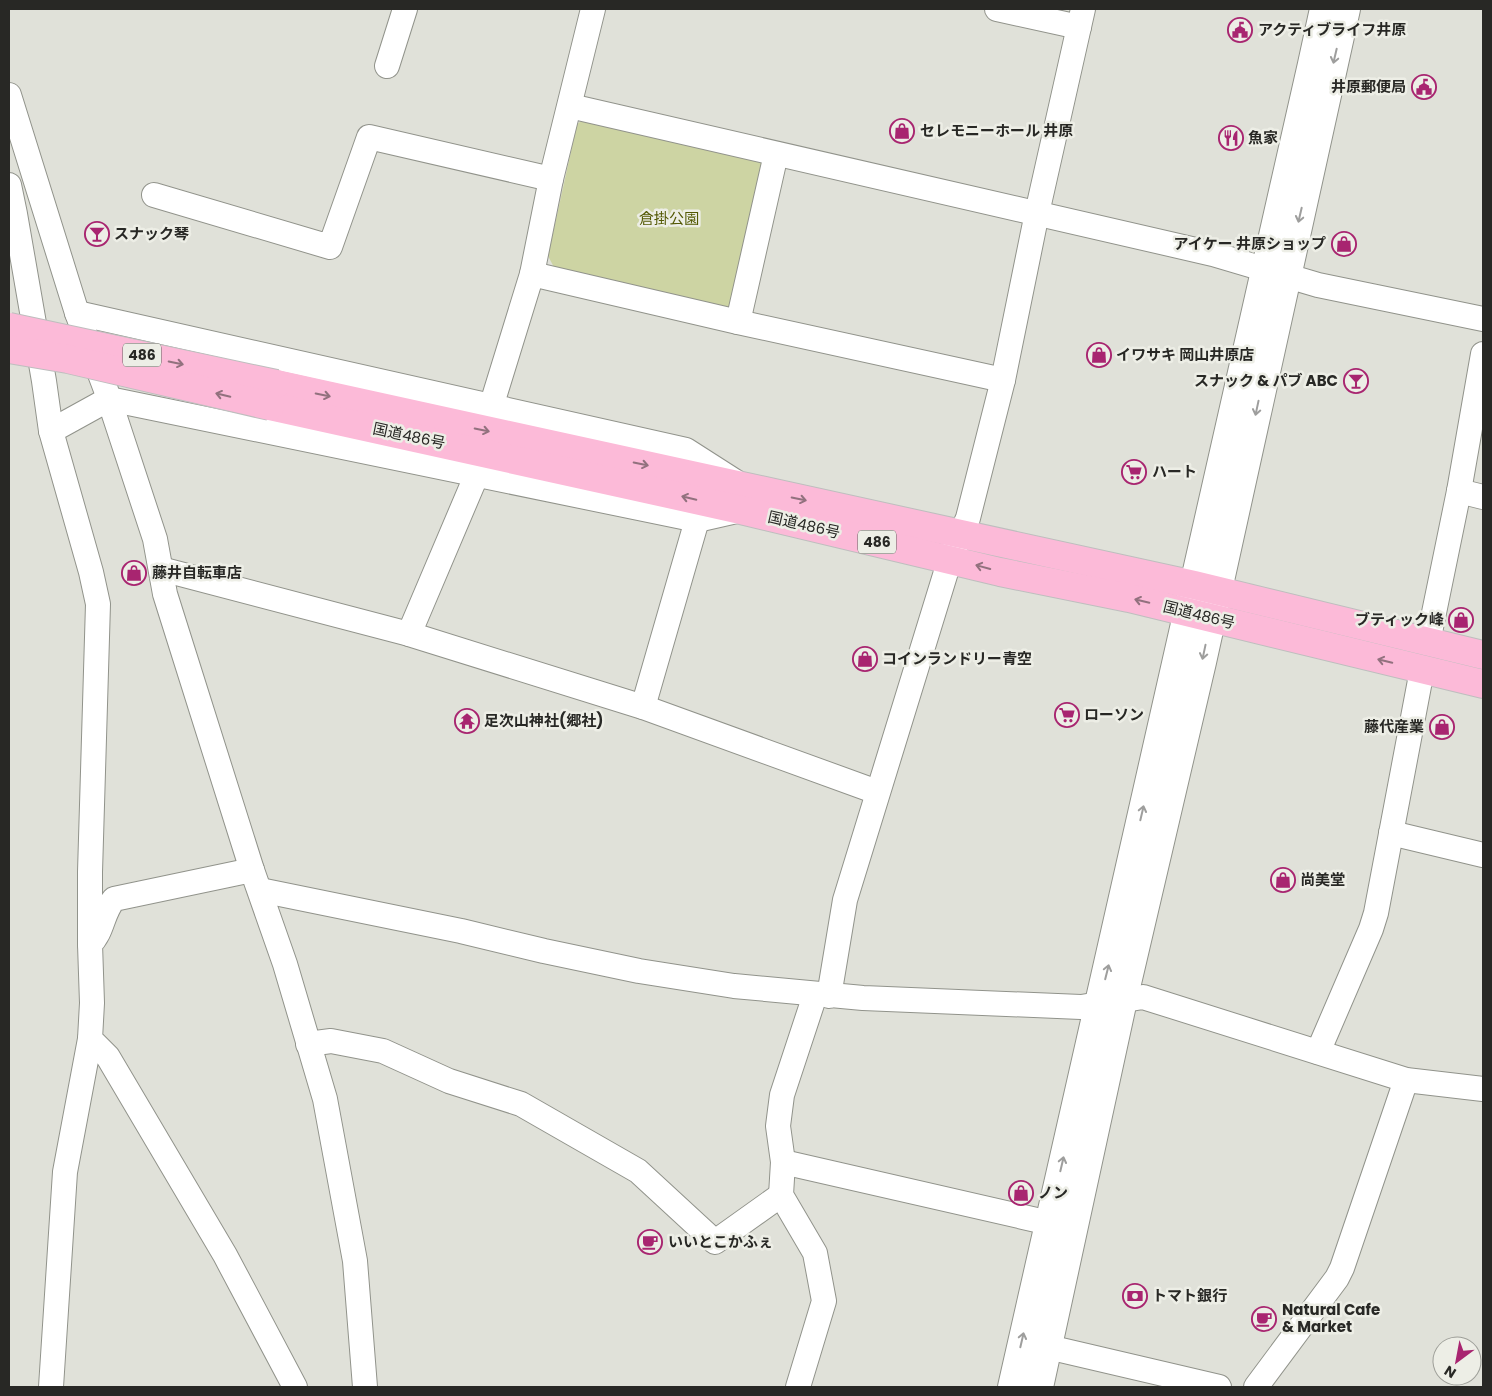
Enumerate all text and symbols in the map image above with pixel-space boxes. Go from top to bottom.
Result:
public building icon: アクティブライフ井原 [1227,17,1253,43]
place label: アクティブライフ井原 [1258,19,1406,40]
one-way arrow [1330,48,1339,64]
public building icon: 井原郵便局 [1411,74,1437,100]
place label: 井原郵便局 [1331,76,1406,97]
shop icon: セレモニーホール 井原 [889,118,915,144]
place label: セレモニーホール 井原 [920,120,1073,141]
restaurant icon: 魚家 [1218,125,1244,151]
place label: 魚家 [1248,127,1278,148]
one-way arrow [1295,206,1304,222]
park label: 倉掛公園 [639,208,699,229]
bar icon: スナック琴 [84,221,110,247]
place label: スナック琴 [114,223,189,244]
shop icon: アイケー 井原ショップ [1331,231,1357,257]
place label: アイケー 井原ショップ [1174,233,1326,254]
shop icon: イワサキ 岡山井原店 [1086,342,1112,368]
road number: 486 [123,344,161,366]
place label: イワサキ 岡山井原店 [1116,344,1254,365]
one-way arrow [168,359,184,368]
bar icon: スナック & パブ ABC [1343,368,1369,394]
place label: スナック & パブ ABC [1194,370,1338,391]
one-way arrow [215,390,231,399]
one-way arrow [315,391,331,400]
one-way arrow [1252,399,1261,415]
street label: 国道486号 [371,418,447,453]
one-way arrow [473,426,489,435]
supermarket icon: ハート [1121,459,1147,485]
one-way arrow [632,460,648,470]
place label: ハート [1152,461,1197,482]
one-way arrow [681,493,697,502]
one-way arrow [791,495,807,504]
street label: 国道486号 [766,506,842,543]
road number: 486 [858,530,896,554]
shop icon: 藤井自転車店 [121,560,147,586]
place label: 藤井自転車店 [152,562,242,583]
one-way arrow [975,562,991,572]
street label: 国道486号 [1161,595,1237,634]
one-way arrow [1134,596,1150,605]
shop icon: ブティック峰 [1448,607,1474,633]
place label: ブティック峰 [1355,609,1444,630]
one-way arrow [1199,644,1208,660]
shop icon: コインランドリー青空 [852,646,878,672]
place label: コインランドリー青空 [882,648,1032,669]
one-way arrow [1377,655,1393,665]
supermarket icon: ローソン [1054,702,1080,728]
place label: ローソン [1084,704,1144,725]
temple icon: 足次山神社(郷社) [454,708,480,734]
place label: 足次山神社(郷社) [484,710,603,731]
shop icon: 藤代産業 [1429,714,1455,740]
place label: 藤代産業 [1364,716,1424,737]
one-way arrow [1138,806,1148,822]
shop icon: 尚美堂 [1270,867,1296,893]
place label: 尚美堂 [1300,869,1345,890]
one-way arrow [1103,964,1112,980]
one-way arrow [1058,1157,1067,1173]
shop icon: ノン [1008,1180,1034,1206]
place label: ノン [1038,1182,1068,1203]
cafe icon: いいとこかふぇ [637,1229,663,1255]
place label: いいとこかふぇ [668,1231,773,1252]
bank icon: トマト銀行 [1122,1283,1148,1309]
place label: トマト銀行 [1152,1285,1227,1306]
place label: Natural Cafe & Market [1282,1299,1380,1337]
cafe icon: Natural Cafe & Market [1251,1306,1277,1332]
one-way arrow [1018,1332,1028,1348]
north arrow [1432,1336,1482,1386]
text: N [1440,1361,1460,1383]

